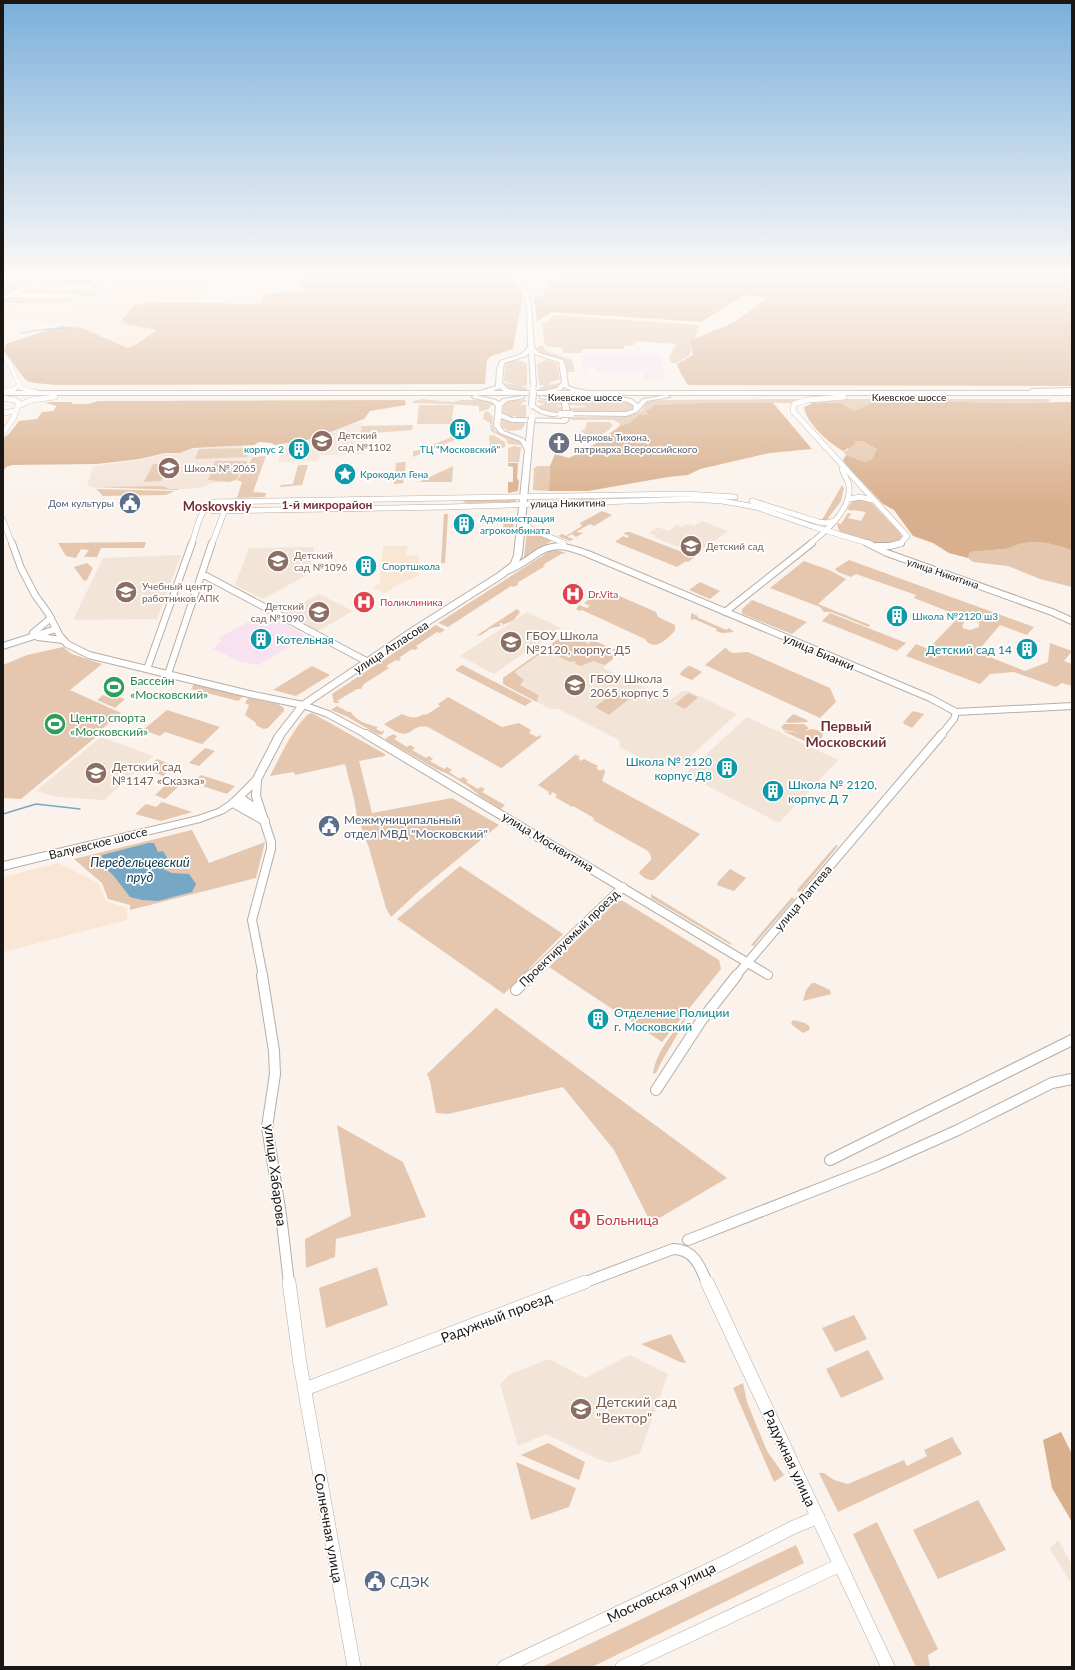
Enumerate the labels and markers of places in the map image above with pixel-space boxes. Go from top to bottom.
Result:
building icon: ТЦ "Московский" [447,416,473,442]
school or university icon: Детский сад №1102 [309,428,335,454]
place label: Детский сад №1102 [338,429,391,453]
church icon: Церковь Тихона, патриарха Всероссийского [546,430,572,456]
place label: Церковь Тихона, патриарха Всероссийского [574,431,698,455]
building icon: корпус 2 [286,436,312,462]
place label: корпус 2 [244,443,284,455]
place label: ТЦ "Московский" [420,443,500,455]
school or university icon: Школа № 2065 [156,455,182,481]
place icon: Крокодил Гена [332,461,358,487]
place label: Школа № 2065 [184,462,256,474]
place label: Крокодил Гена [360,468,428,480]
public building icon: Дом культуры [117,490,143,516]
place label: Дом культуры [48,497,114,509]
building icon: Администрация агрокомбината [451,511,477,537]
place label: Администрация агрокомбината [480,512,554,536]
school or university icon: Детский сад [678,533,704,559]
place label: Детский сад [706,540,764,552]
school or university icon: Детский сад №1096 [265,548,291,574]
place label: Детский сад №1096 [294,549,347,573]
building icon: Спортшкола [353,553,379,579]
place label: Спортшкола [382,560,440,572]
school or university icon: Учебный центр работников АПК [113,579,139,605]
place label: Учебный центр работников АПК [142,580,220,604]
hospital icon: Dr.Vita [560,581,586,607]
place label: Dr.Vita [588,588,618,600]
hospital icon: Поликлиника [351,589,377,615]
place label: Поликлиника [380,596,443,608]
school or university icon: Детский сад №1090 [306,599,332,625]
place label: Детский сад №1090 [251,600,304,624]
building icon: Школа №2120 ш3 [884,603,910,629]
place label: Школа №2120 ш3 [912,610,998,622]
building icon: Котельная [248,626,274,652]
place label: ГБОУ Школа №2120, корпус Д5 [526,628,631,657]
school or university icon: ГБОУ Школа №2120, корпус Д5 [498,629,524,655]
place label: Котельная [276,632,334,647]
building icon: Детский сад 14 [1014,636,1040,662]
place label: Детский сад 14 [926,642,1012,657]
place label: ГБОУ Школа 2065 корпус 5 [590,671,669,700]
school or university icon: ГБОУ Школа 2065 корпус 5 [562,672,588,698]
place label: Бассейн «Московский» [130,673,208,702]
sports icon: Бассейн «Московский» [101,674,127,700]
place label: Центр спорта «Московский» [70,710,148,739]
sports icon: Центр спорта «Московский» [42,711,68,737]
place label: Школа № 2120 корпус Д8 [626,754,712,783]
building icon: Школа № 2120 корпус Д8 [714,755,740,781]
place label: Детский сад №1147 «Сказка» [112,759,205,788]
school or university icon: Детский сад №1147 «Сказка» [83,760,109,786]
place label: Школа № 2120, корпус Д 7 [788,777,877,806]
building icon: Школа № 2120, корпус Д 7 [760,778,786,804]
place label: Межмуниципальный отдел МВД "Московский" [344,812,488,841]
public building icon: Межмуниципальный отдел МВД "Московский" [316,813,342,839]
place label: Отделение Полиции г. Московский [614,1005,729,1034]
building icon: Отделение Полиции г. Московский [585,1006,611,1032]
hospital icon: Больница [567,1206,593,1232]
place label: Больница [596,1211,659,1228]
place label: Детский сад "Вектор" [596,1393,677,1426]
school or university icon: Детский сад "Вектор" [568,1396,594,1422]
public building icon: СДЭК [362,1568,388,1594]
place label: СДЭК [390,1573,430,1590]

